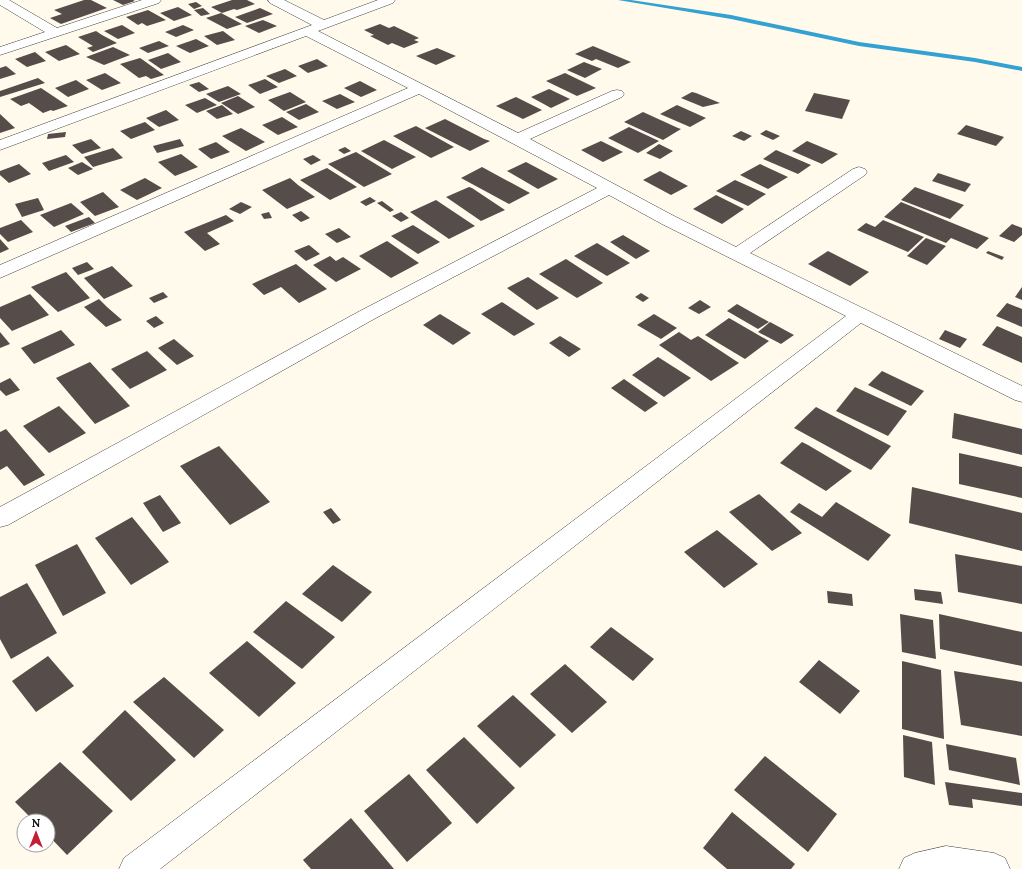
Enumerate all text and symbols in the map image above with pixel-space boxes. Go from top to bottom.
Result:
north arrow [16,813,56,853]
text: N [32,816,41,830]

